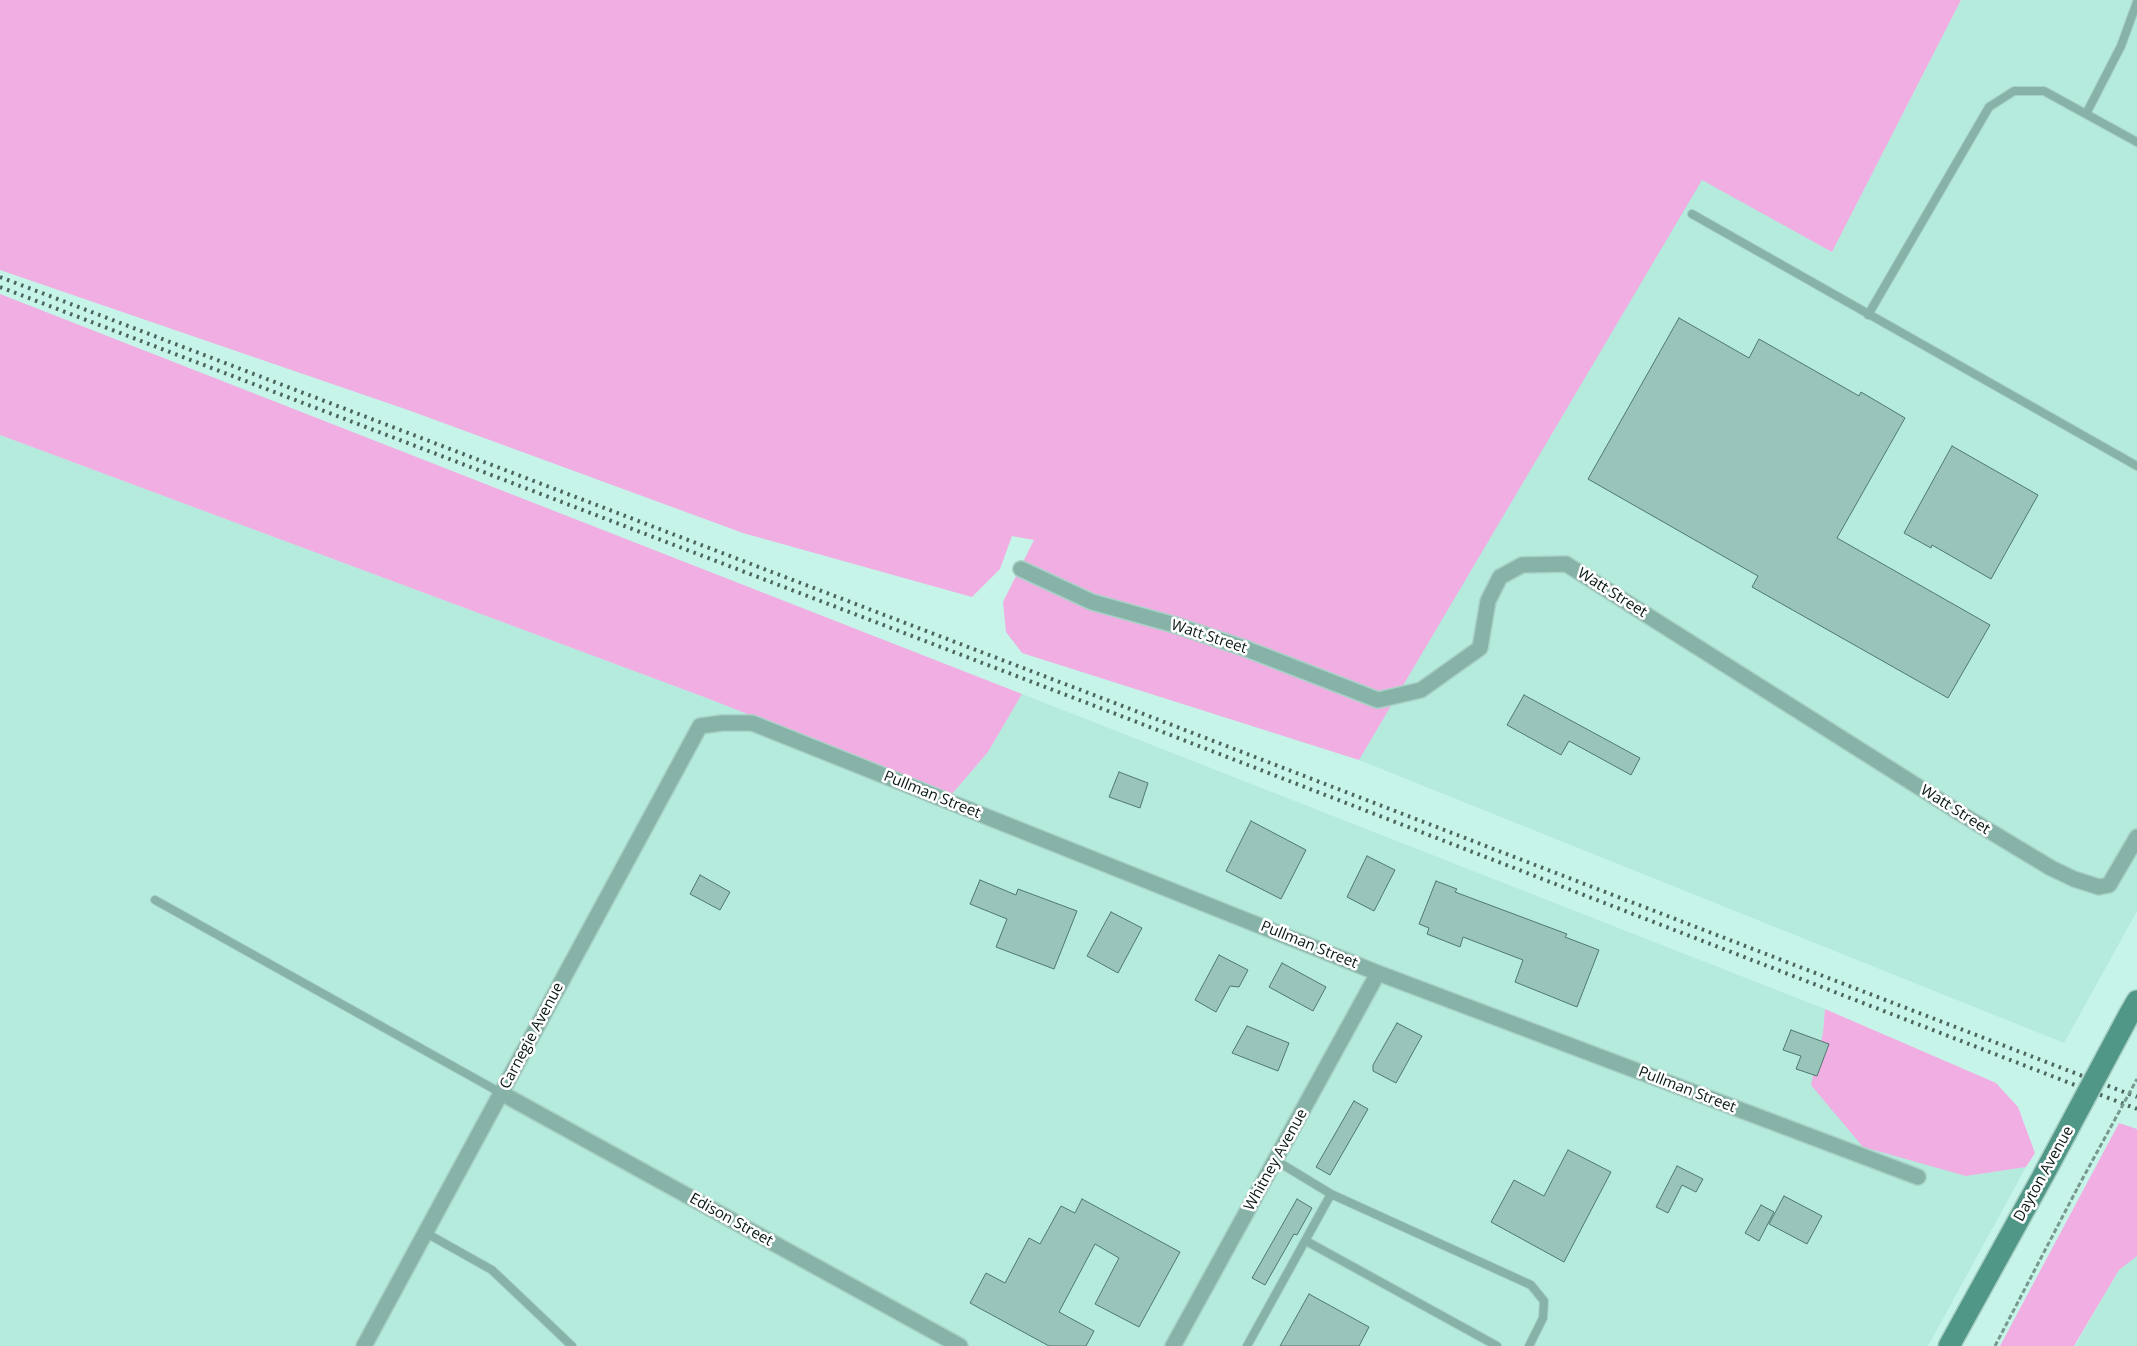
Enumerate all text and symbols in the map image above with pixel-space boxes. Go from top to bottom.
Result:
street label: Watt Street [1574,565,1650,621]
street label: Watt Street [1169,616,1249,658]
street label: Pullman Street [881,767,983,823]
street label: Watt Street [1917,782,1993,838]
street label: Pullman Street [1258,917,1360,973]
street label: Carnegie Avenue [496,980,568,1092]
street label: Pullman Street [1636,1063,1738,1117]
street label: Whitney Avenue [1241,1106,1311,1214]
street label: Dayton Avenue [2010,1123,2078,1225]
street label: Edison Street [686,1190,776,1250]

